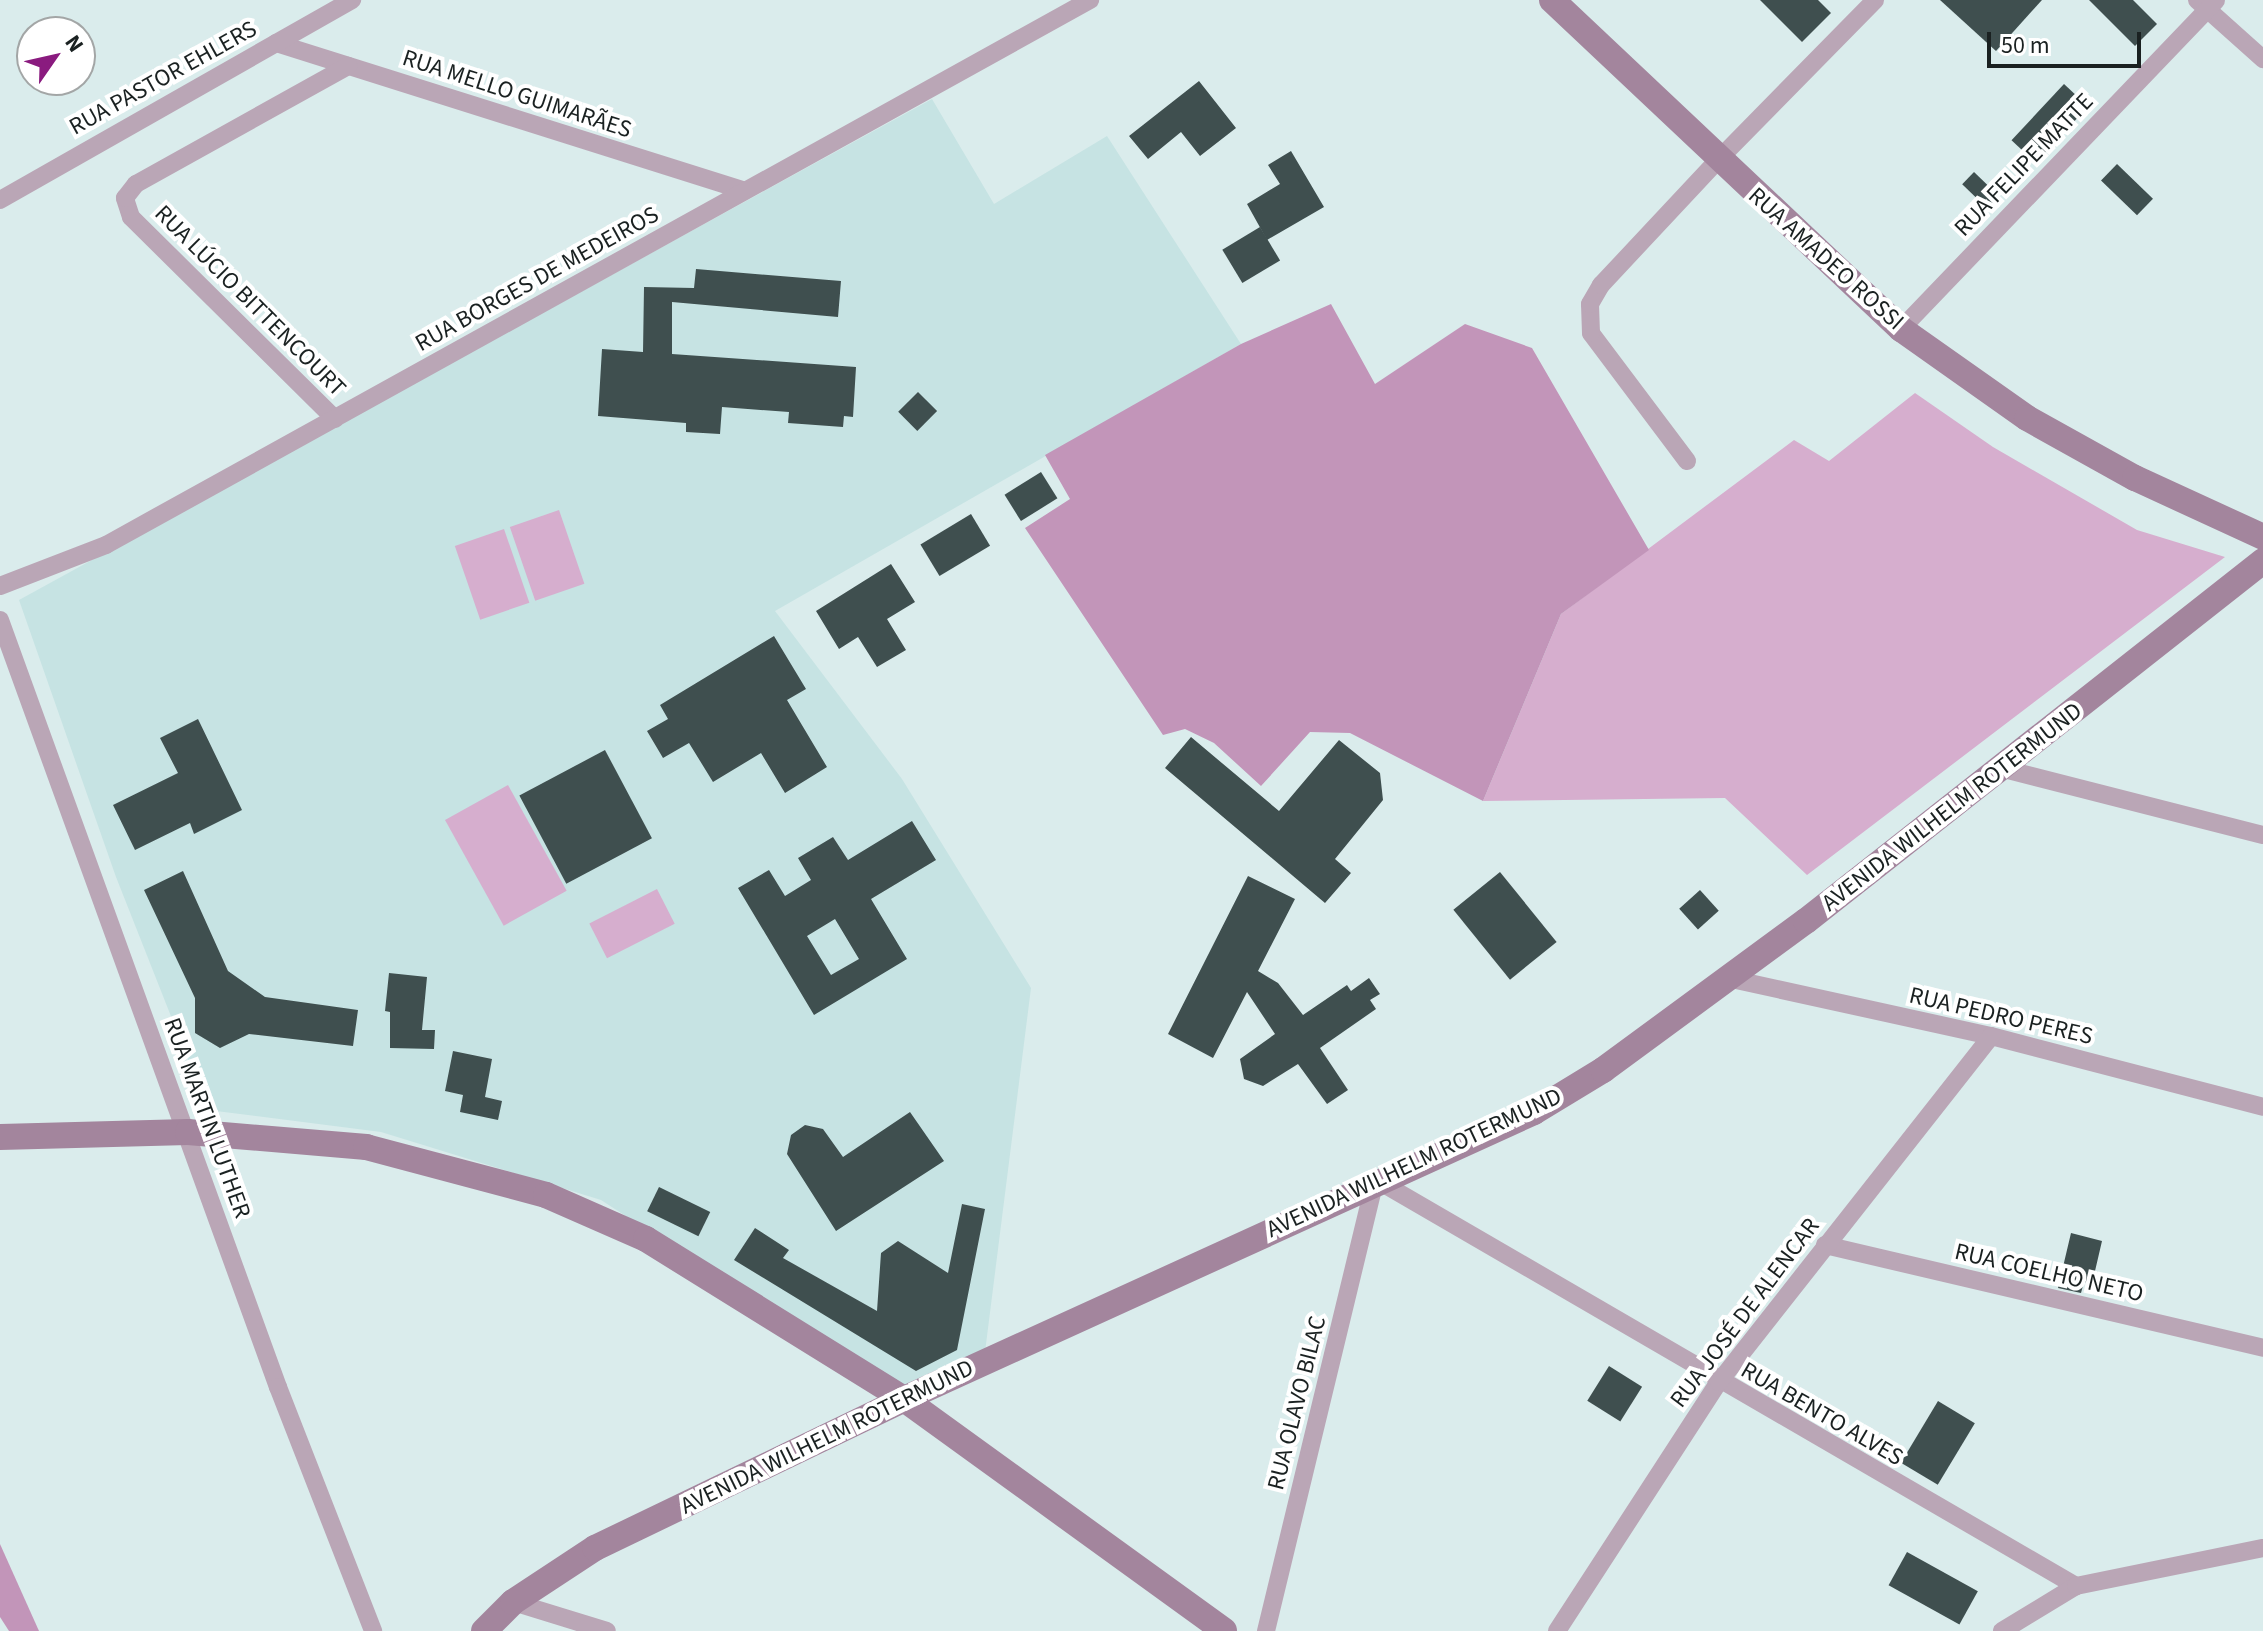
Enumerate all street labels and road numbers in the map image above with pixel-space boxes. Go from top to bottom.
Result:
street label: RUA PASTOR EHLERS [64,15,262,141]
street label: RUA MELLO GUIMARÃES [399,43,635,145]
street label: RUA FELIPE MATTE [1948,88,2100,242]
street label: RUA AMADEO ROSSI [1742,182,1910,336]
street label: RUA LÚCIO BITTENCOURT [148,199,352,403]
street label: RUA BORGES DE MEDEIROS [410,200,664,358]
street label: AVENIDA WILHELM ROTERMUND [1816,696,2088,918]
street label: RUA PEDRO PERES [1907,981,2095,1051]
street label: RUA MARTIN LUTHER [157,1014,257,1222]
street label: AVENIDA WILHELM ROTERMUND [1262,1082,1566,1244]
street label: RUA JOSÉ DE ALENCAR [1664,1213,1826,1413]
street label: RUA COELHO NETO [1952,1237,2146,1309]
street label: RUA OLAVO BILAC [1261,1313,1333,1493]
street label: AVENIDA WILHELM ROTERMUND [676,1353,978,1521]
street label: RUA BENTO ALVES [1736,1356,1908,1472]

